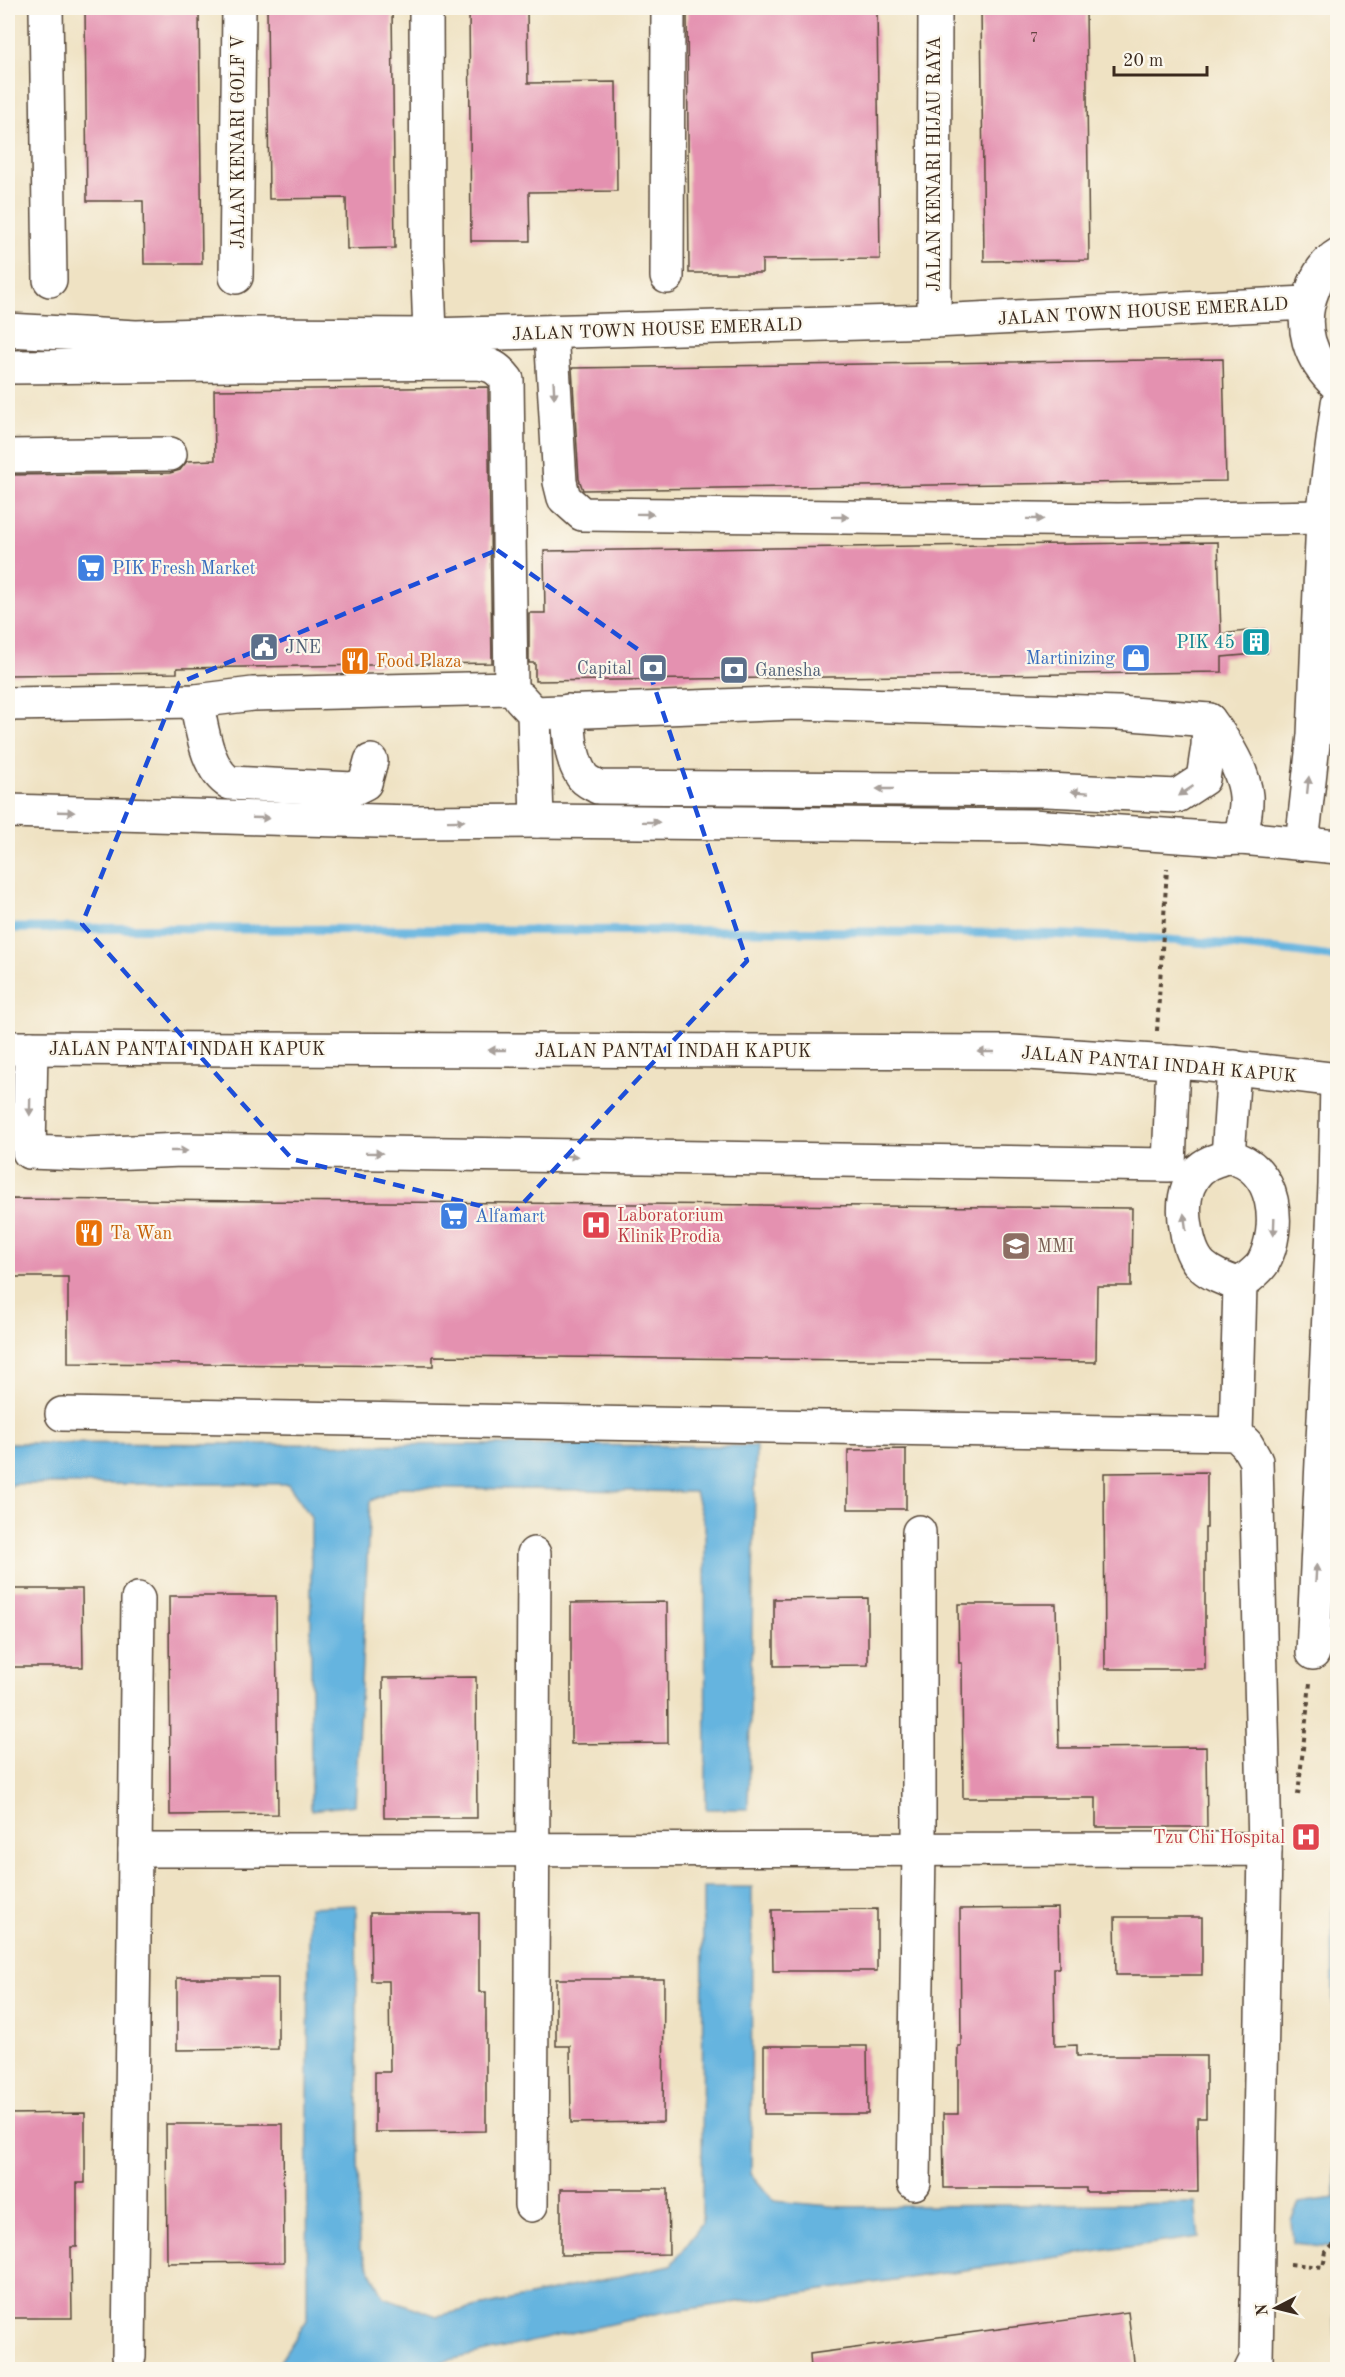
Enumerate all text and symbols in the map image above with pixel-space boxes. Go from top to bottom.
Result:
house number: 7 [1030,31,1038,46]
street label: JALAN KENARI GOLF V [230,35,248,249]
street label: JALAN KENARI HIJAU RAYA [926,36,944,292]
scale bar [1114,39,1207,77]
text: 20 m [1123,52,1163,70]
street label: JALAN TOWN HOUSE EMERALD [997,295,1289,329]
street label: JALAN TOWN HOUSE EMERALD [511,316,803,344]
one-way arrow [550,381,559,400]
one-way arrow [635,510,654,519]
one-way arrow [830,512,849,521]
one-way arrow [1025,514,1044,524]
supermarket icon: PIK Fresh Market [75,552,107,584]
place label: PIK Fresh Market [112,560,256,578]
building icon: PIK 45 [1240,626,1272,658]
public building icon: JNE [248,631,280,663]
place label: PIK 45 [1176,634,1235,652]
place label: JNE [285,639,321,657]
shop icon: Martinizing [1120,642,1152,674]
restaurant icon: Food Plaza [339,645,371,677]
place label: Martinizing [1026,650,1115,668]
bank icon: Capital [637,652,669,684]
place label: Food Plaza [376,653,462,671]
bank icon: Ganesha [718,654,750,686]
place label: Capital [577,660,632,678]
place label: Ganesha [755,662,821,680]
one-way arrow [1303,776,1313,795]
one-way arrow [875,784,894,793]
one-way arrow [1178,785,1195,796]
one-way arrow [1070,787,1089,796]
one-way arrow [56,808,75,817]
one-way arrow [251,813,270,822]
one-way arrow [446,816,465,826]
one-way arrow [641,817,660,827]
street label: JALAN PANTAI INDAH KAPUK [49,1041,325,1059]
street label: JALAN PANTAI INDAH KAPUK [535,1043,811,1061]
street label: JALAN PANTAI INDAH KAPUK [1020,1044,1297,1086]
one-way arrow [488,1045,507,1055]
one-way arrow [977,1047,996,1057]
one-way arrow [25,1097,35,1116]
one-way arrow [169,1146,188,1155]
one-way arrow [364,1148,383,1158]
one-way arrow [559,1151,578,1161]
supermarket icon: Alfamart [438,1200,470,1232]
place label: Laboratorium Klinik Prodia [617,1207,724,1246]
place label: Alfamart [475,1208,545,1226]
hospital icon: Laboratorium Klinik Prodia [580,1209,612,1241]
one-way arrow [1181,1212,1190,1231]
restaurant icon: Ta Wan [73,1217,105,1249]
one-way arrow [1269,1217,1278,1236]
place label: Ta Wan [110,1225,173,1243]
school or university icon: MMI [1000,1230,1032,1262]
place label: MMI [1037,1238,1074,1256]
one-way arrow [1312,1564,1321,1583]
hospital icon: Tzu Chi Hospital [1290,1821,1322,1853]
place label: Tzu Chi Hospital [1153,1829,1285,1847]
north arrow [1246,2278,1306,2338]
text: N [1254,2302,1272,2317]

